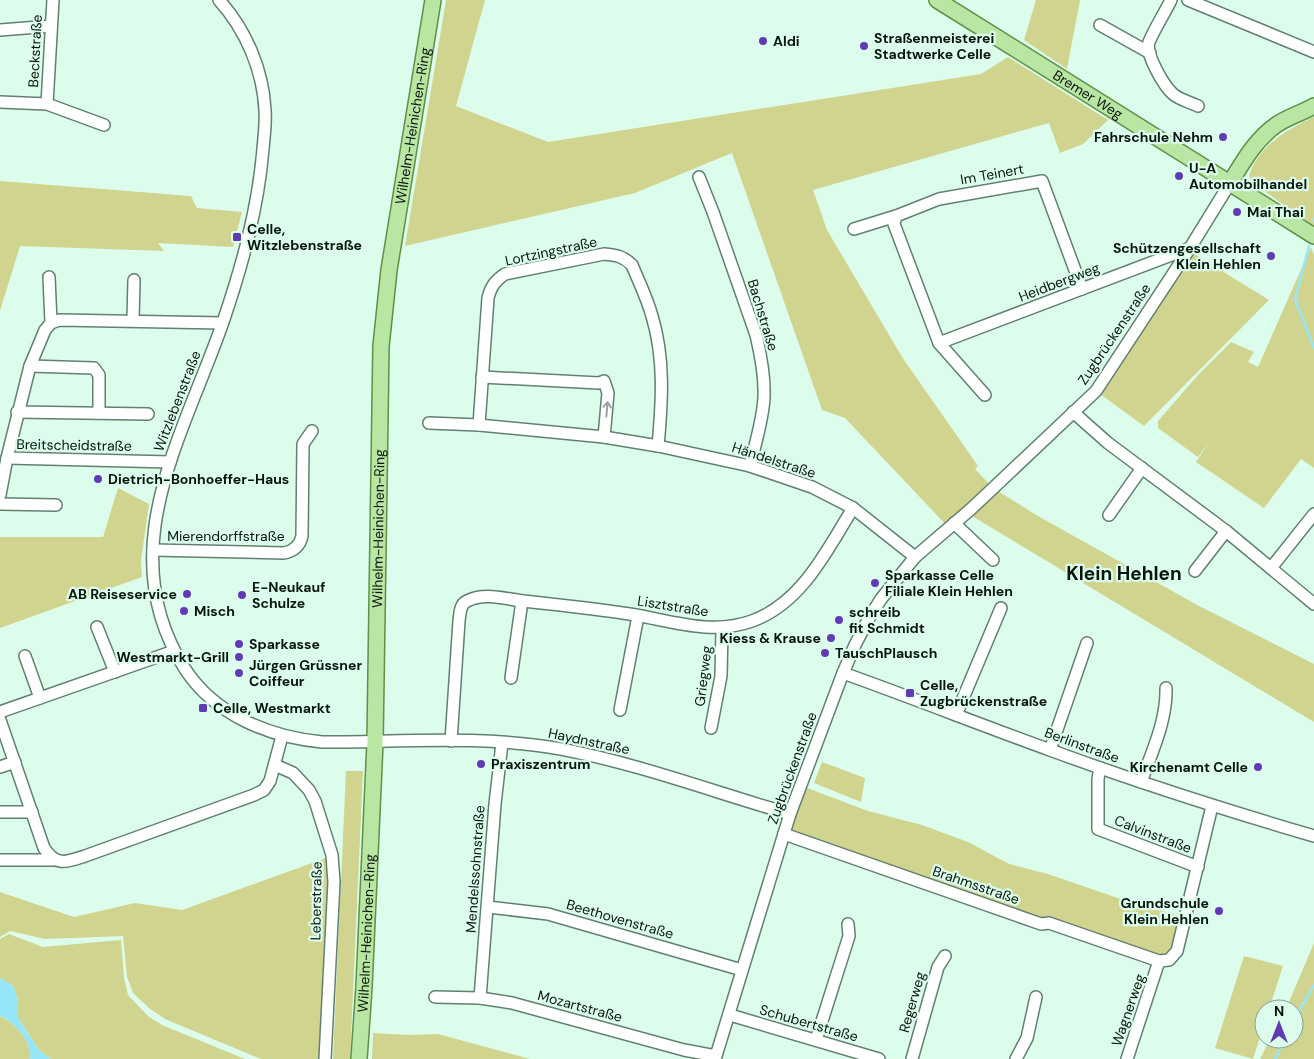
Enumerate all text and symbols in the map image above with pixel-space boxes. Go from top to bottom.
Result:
street label: Beckstraße [24,14,46,88]
place label: Straßenmeisterei Stadtwerke Celle [874,29,994,63]
place label: Aldi [773,32,800,50]
marker: Aldi [757,35,769,47]
marker: Straßenmeisterei Stadtwerke Celle [858,40,870,52]
street label: Wilhelm-Heinichen-Ring [391,46,434,206]
street label: Bremer Weg [1050,66,1126,123]
place label: Fahrschule Nehm [1094,128,1213,146]
marker: Fahrschule Nehm [1217,131,1229,143]
place label: U-A Automobilhandel [1189,159,1307,193]
street label: Im Teinert [959,160,1025,188]
marker: U-A Automobilhandel [1173,170,1185,182]
place label: Mai Thai [1247,203,1304,221]
marker: Mai Thai [1231,206,1243,218]
place label: Celle, Witzlebenstraße [247,220,362,254]
marker: Celle, Witzlebenstraße [231,231,243,243]
street label: Lortzingstraße [503,232,599,270]
place label: Schützengesellschaft Klein Hehlen [1113,239,1261,273]
marker: Schützengesellschaft Klein Hehlen [1265,250,1277,262]
street label: Heidbergweg [1016,258,1102,306]
street label: Bachstraße [744,277,782,353]
street label: Zugbrückenstraße [1074,280,1154,388]
street label: Witzlebenstraße [149,348,205,454]
one-way arrow [602,401,611,417]
street label: Breitscheidstraße [16,435,132,455]
street label: Händelstraße [730,438,818,482]
street label: Wilhelm-Heinichen-Ring [368,449,388,608]
place label: Dietrich-Bonhoeffer-Haus [108,470,289,488]
marker: Dietrich-Bonhoeffer-Haus [92,473,104,485]
street label: Mierendorffstraße [167,527,285,545]
district label: Klein Hehlen [1066,561,1182,586]
place label: Sparkasse Celle Filiale Klein Hehlen [885,566,1013,600]
marker: Sparkasse Celle Filiale Klein Hehlen [869,577,881,589]
place label: E-Neukauf Schulze [252,578,325,612]
place label: AB Reiseservice [68,585,177,603]
marker: AB Reiseservice [181,588,193,600]
marker: E-Neukauf Schulze [236,589,248,601]
street label: Lisztstraße [636,592,710,621]
place label: Misch [194,602,235,620]
place label: schreib fit Schmidt [849,603,925,637]
marker: Misch [178,605,190,617]
marker: schreib fit Schmidt [833,614,845,626]
place label: Kiess & Krause [720,629,821,647]
marker: Kiess & Krause [825,632,837,644]
place label: Sparkasse [249,635,320,653]
marker: Sparkasse [233,638,245,650]
street label: Griegweg [690,644,716,707]
place label: TauschPlausch [835,644,937,662]
marker: TauschPlausch [819,647,831,659]
place label: Westmarkt-Grill [117,648,229,666]
marker: Westmarkt-Grill [233,651,245,663]
place label: Jürgen Grüssner Coiffeur [249,656,362,690]
marker: Jürgen Grüssner Coiffeur [233,667,245,679]
place label: Celle, Zugbrückenstraße [920,676,1047,710]
marker: Celle, Zugbrückenstraße [904,687,916,699]
place label: Celle, Westmarkt [213,699,331,717]
marker: Celle, Westmarkt [197,702,209,714]
street label: Zugbrückenstraße [763,709,821,826]
street label: Berlinstraße [1042,723,1122,767]
street label: Haydnstraße [547,724,631,758]
place label: Praxiszentrum [491,755,590,773]
marker: Praxiszentrum [475,758,487,770]
place label: Kirchenamt Celle [1130,758,1248,776]
marker: Kirchenamt Celle [1252,761,1264,773]
street label: Mendelssohnstraße [462,804,488,934]
street label: Calvinstraße [1112,811,1194,857]
street label: Wilhelm-Heinichen-Ring [353,853,379,1013]
street label: Leberstraße [306,861,326,941]
street label: Brahmsstraße [930,862,1022,908]
place label: Grundschule Klein Hehlen [1121,894,1209,928]
street label: Beethovenstraße [564,895,676,943]
marker: Grundschule Klein Hehlen [1213,905,1225,917]
street label: Regerweg [895,969,929,1035]
street label: Wagnerweg [1107,971,1149,1049]
street label: Mozartstraße [536,986,624,1026]
north arrow [1254,999,1304,1049]
street label: Schubertstraße [758,1000,860,1046]
text: N [1274,1002,1284,1020]

